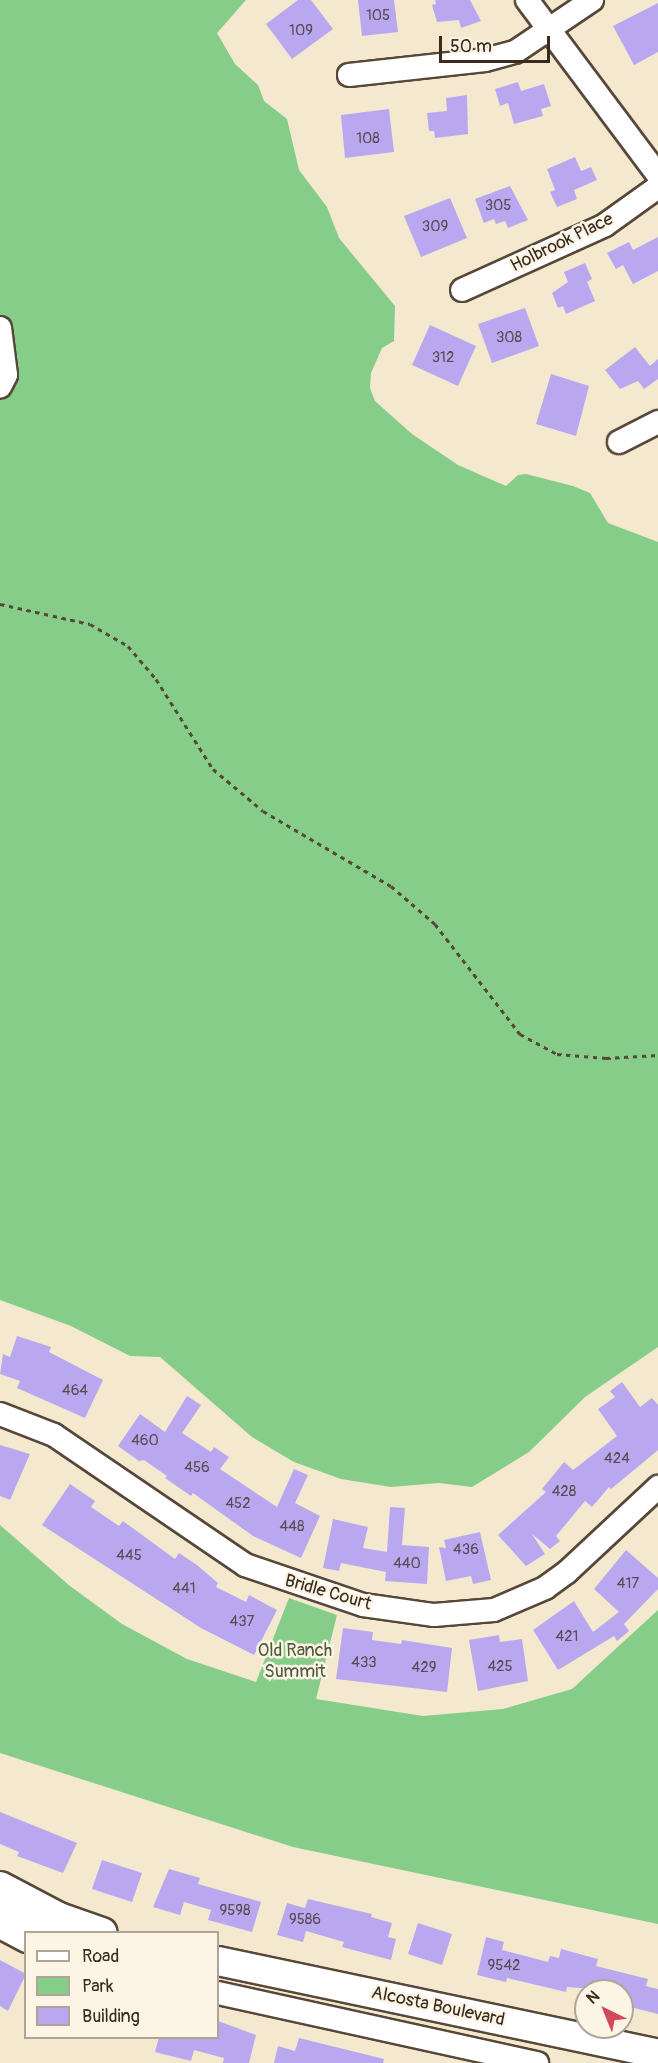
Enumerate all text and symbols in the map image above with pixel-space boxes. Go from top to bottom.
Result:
house number: 105 [366,7,390,25]
house number: 109 [289,22,313,40]
scale bar [442,24,553,62]
text: 50 m [450,35,492,58]
house number: 108 [356,130,380,148]
house number: 305 [485,197,511,215]
street label: Holbrook Place [507,209,617,277]
house number: 309 [422,218,448,236]
house number: 308 [496,329,522,347]
house number: 312 [432,349,454,367]
house number: 464 [62,1382,88,1400]
house number: 460 [131,1432,159,1450]
house number: 424 [604,1450,630,1468]
house number: 456 [184,1459,210,1477]
house number: 428 [552,1483,576,1501]
house number: 452 [225,1495,251,1513]
house number: 448 [280,1518,304,1536]
house number: 436 [453,1541,479,1559]
house number: 445 [116,1547,142,1565]
house number: 440 [393,1555,421,1573]
street label: Bridle Court [282,1570,374,1616]
house number: 417 [617,1575,639,1593]
house number: 441 [172,1580,196,1598]
house number: 437 [229,1613,255,1631]
house number: 421 [556,1628,578,1646]
park label: Old Ranch Summit [258,1641,332,1684]
house number: 433 [351,1654,377,1672]
house number: 425 [487,1658,513,1676]
house number: 429 [412,1659,436,1677]
house number: 9598 [219,1902,251,1920]
house number: 9586 [289,1911,321,1929]
legend [24,1931,219,2039]
text: Road [82,1945,119,1968]
house number: 9542 [488,1957,520,1975]
text: Park [82,1975,114,1998]
north arrow [574,1979,634,2039]
street label: Alcosta Boulevard [369,1982,507,2032]
text: N [582,1986,604,2008]
text: Building [82,2005,140,2028]

